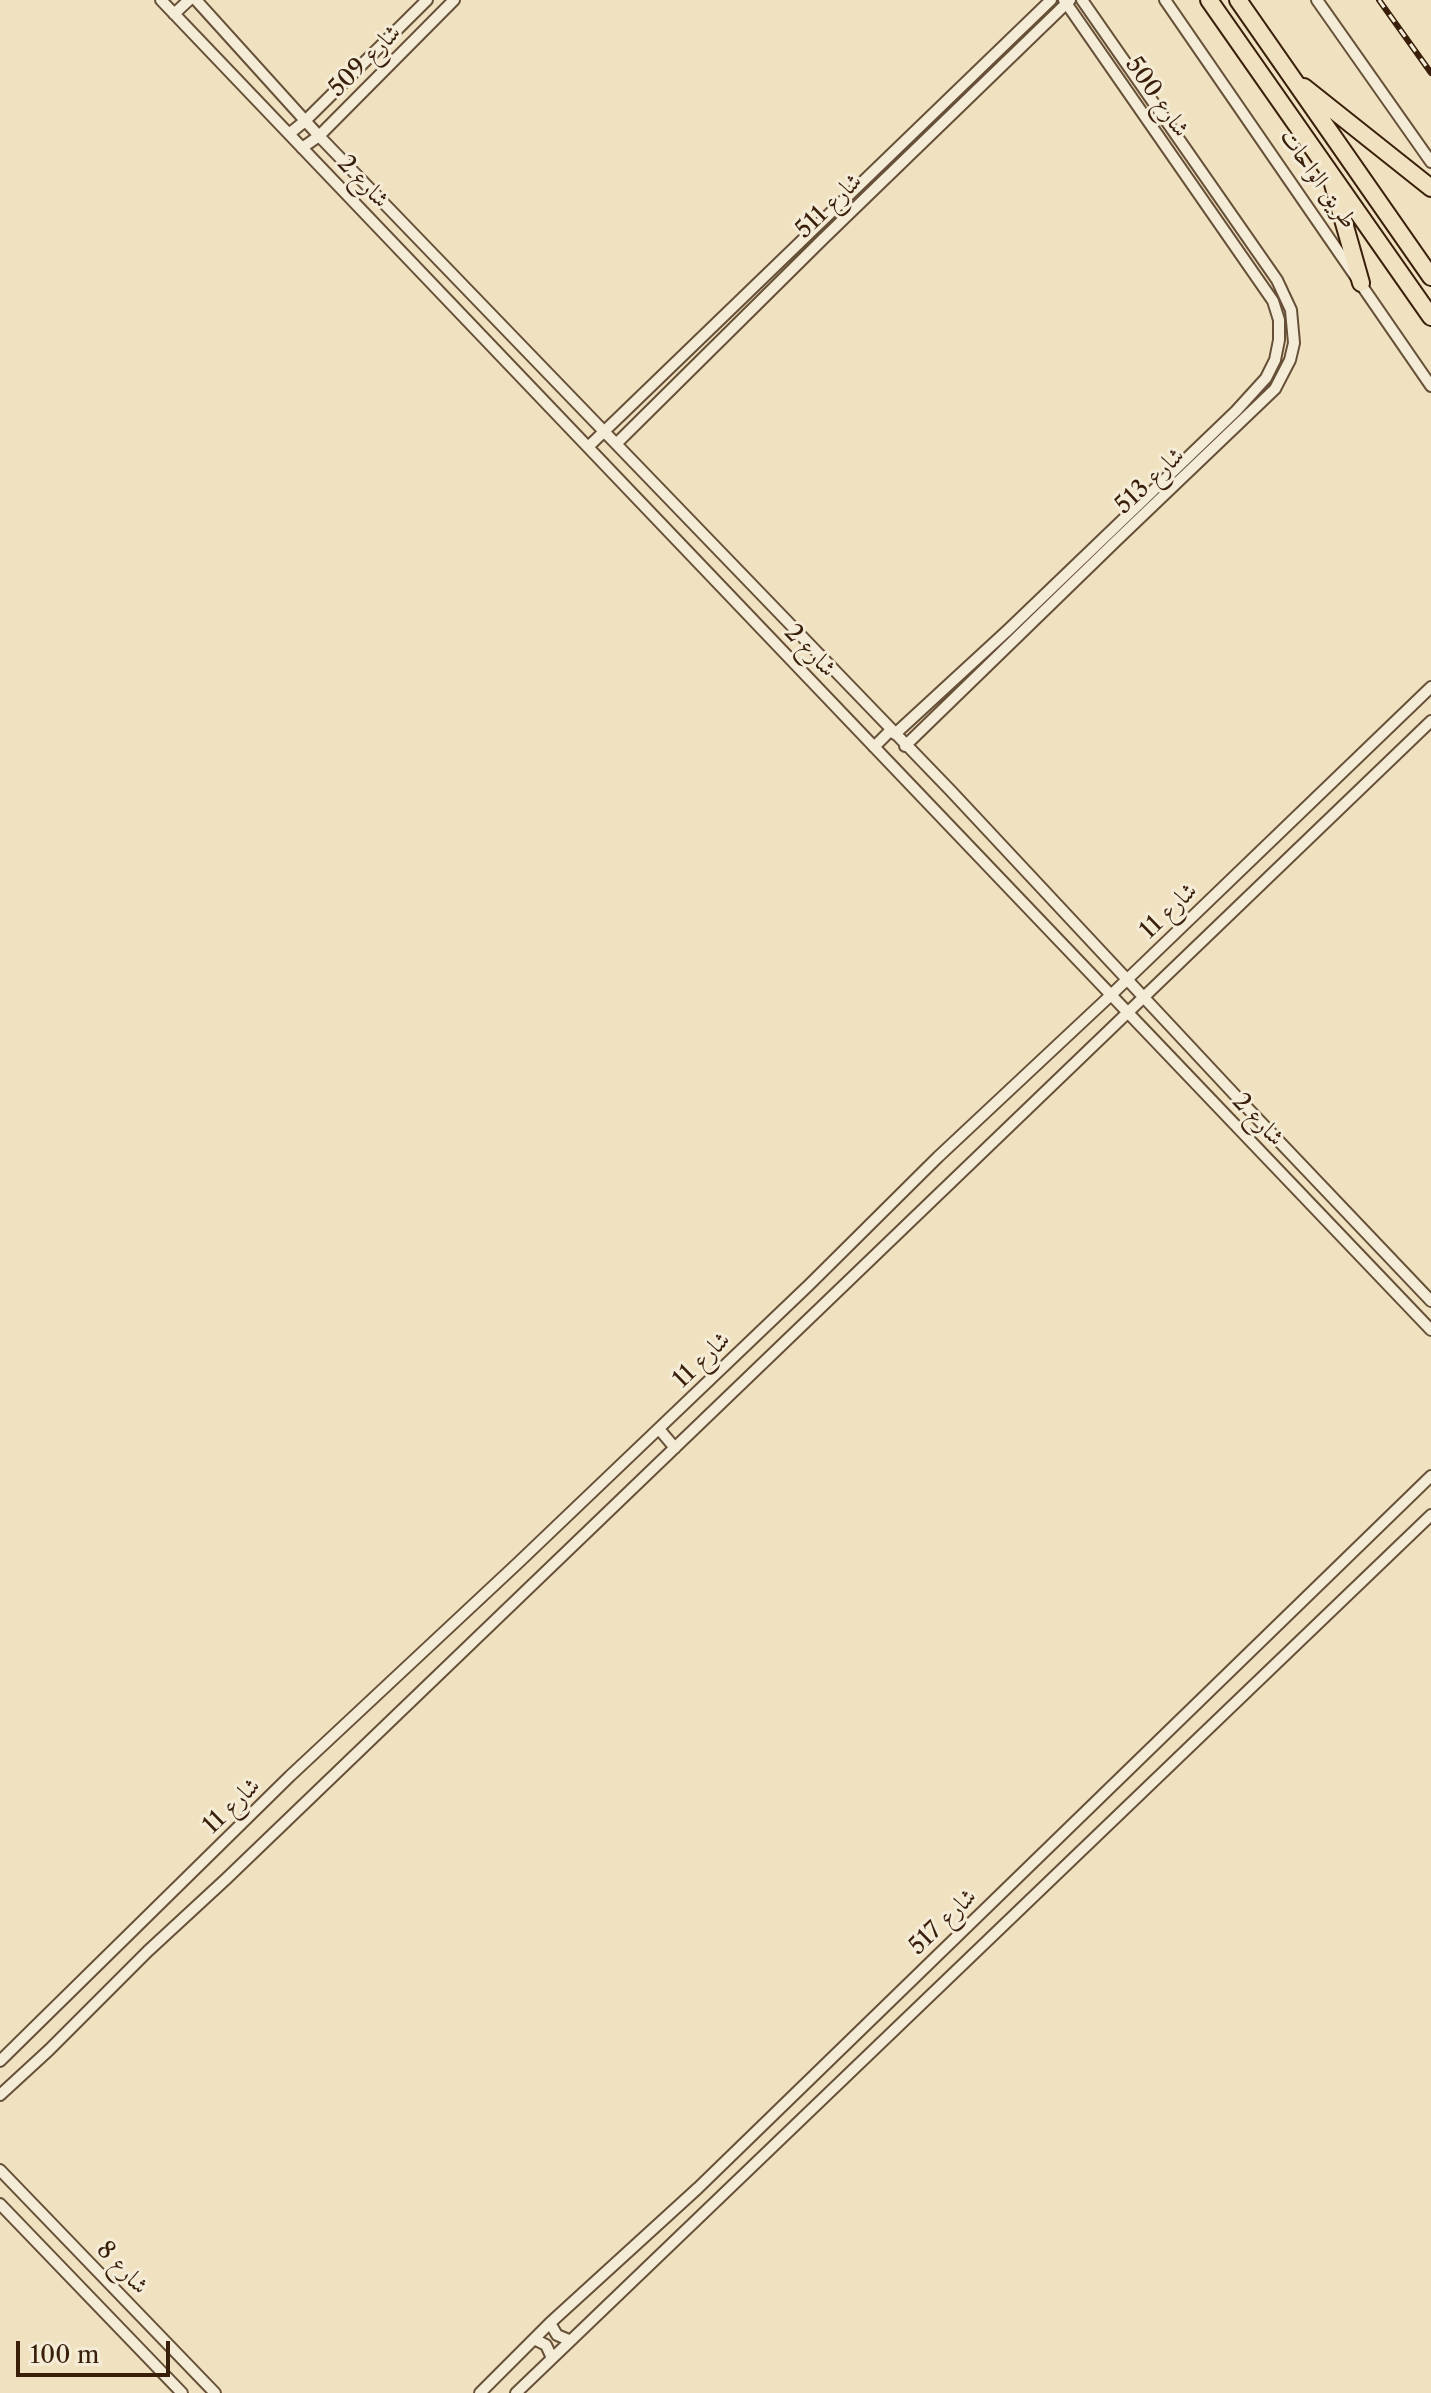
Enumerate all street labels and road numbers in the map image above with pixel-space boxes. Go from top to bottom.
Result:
street label: شارع 509 [323,19,407,103]
street label: شارع 500 [1119,51,1195,143]
street label: طريق الواحات [1273,123,1363,235]
street label: شارع 2 [331,150,395,214]
street label: شارع 511 [790,167,868,245]
street label: شارع 513 [1109,442,1191,520]
street label: شارع 2 [778,619,842,683]
street label: شارع 11 [1134,877,1204,945]
street label: شارع 2 [1226,1088,1290,1152]
street label: شارع 11 [667,1326,737,1394]
street label: شارع 11 [197,1772,267,1840]
street label: شارع 517 [903,1883,983,1961]
street label: شارع 8 [90,2236,154,2300]

